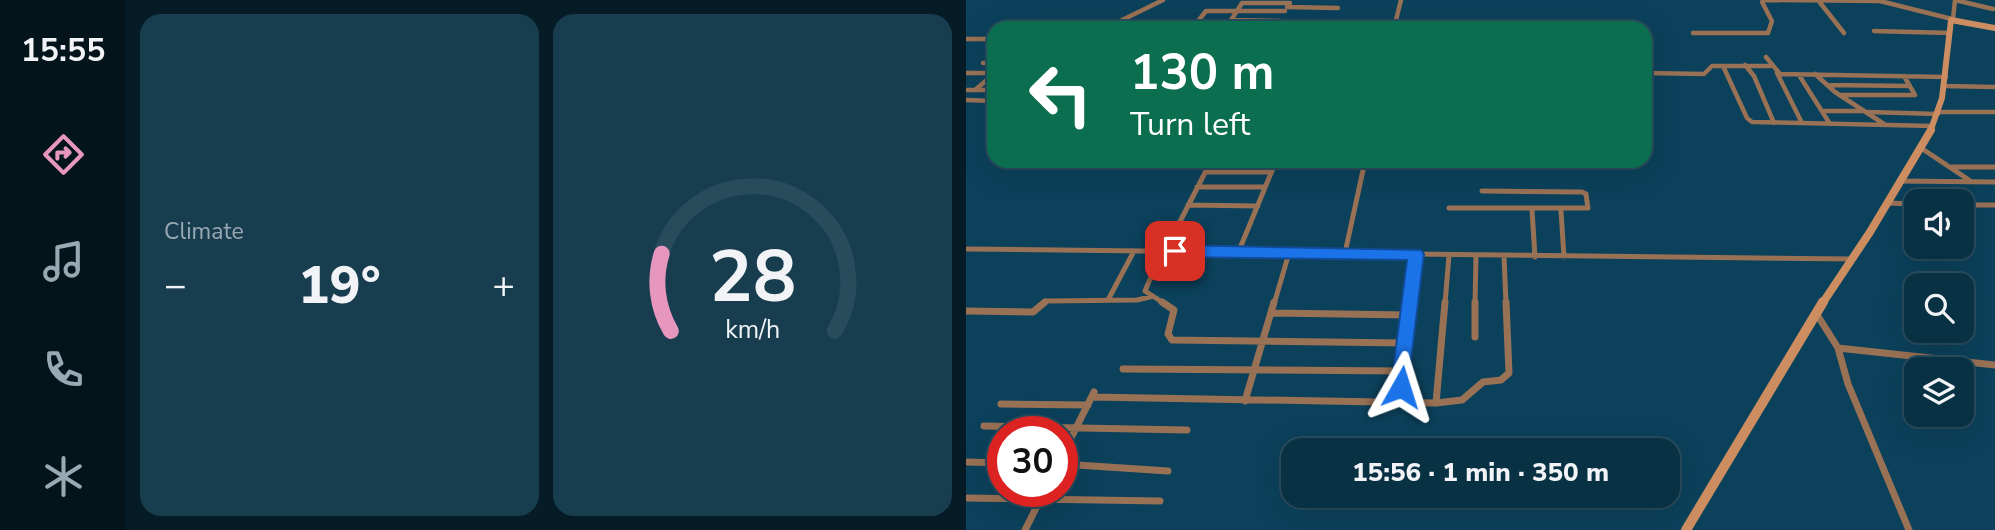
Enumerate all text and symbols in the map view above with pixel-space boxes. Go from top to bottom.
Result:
text: 15:55 [21,29,105,72]
text: 130 m [1130,39,1274,106]
icon: left [1015,49,1106,140]
text: Turn left [1130,103,1250,146]
icon: directions [39,130,88,179]
map controls [1904,189,1974,427]
button: sound [1904,189,1974,259]
text: Climate [164,216,244,247]
pin [1145,221,1205,281]
text: 28 [709,227,796,327]
icon: arrive [1156,232,1194,270]
icon: music [39,237,88,286]
text: 19° [298,250,381,321]
text: − [164,260,187,311]
text: + [492,260,515,311]
button: search [1904,273,1974,343]
text: km/h [725,313,780,347]
icon: phone [39,345,88,394]
position arrow [1364,350,1438,424]
button: layers [1904,357,1974,427]
speed limit sign: 30 [987,416,1078,507]
icon: climate [39,452,88,501]
text: 15:56 · 1 min · 350 m [1352,455,1609,490]

